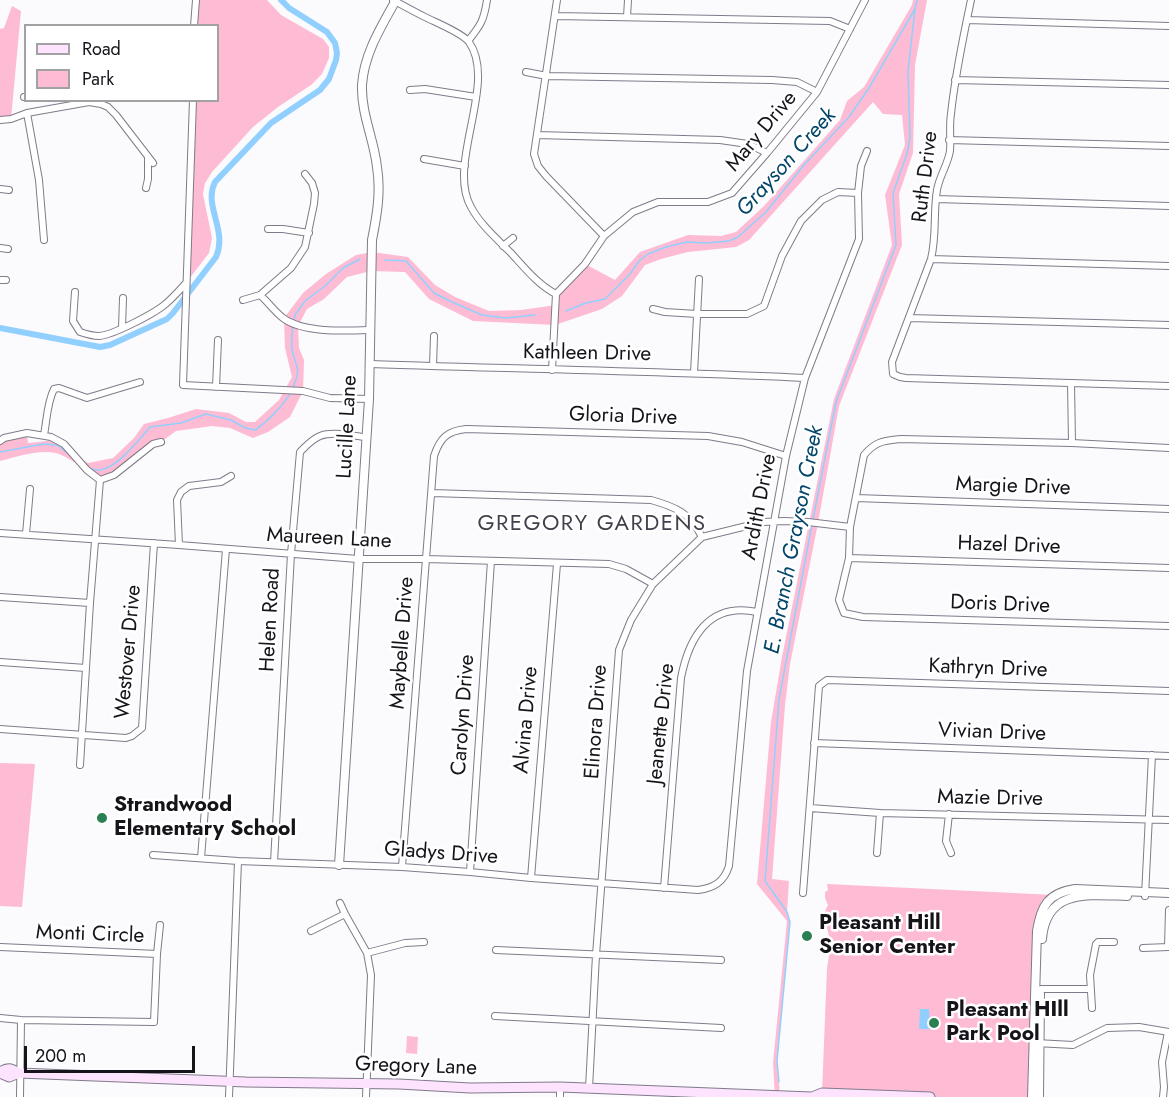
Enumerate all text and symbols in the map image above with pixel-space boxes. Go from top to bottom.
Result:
legend [24,24,219,102]
text: Road [82,36,121,62]
text: Park [82,66,114,92]
street label: Mary Drive [721,87,803,177]
water label: Grayson Creek [732,103,842,223]
street label: Ruth Drive [908,130,944,224]
street label: Kathleen Drive [523,340,651,368]
street label: Lucille Lane [333,375,363,479]
street label: Gloria Drive [568,403,678,431]
water label: E. Branch Grayson Creek [760,424,830,656]
street label: Ardith Drive [737,452,783,562]
street label: Margie Drive [955,472,1071,502]
district label: GREGORY GARDENS [477,512,707,538]
street label: Maureen Lane [266,523,392,555]
street label: Hazel Drive [957,532,1061,560]
street label: Helen Road [256,567,286,673]
street label: Maybelle Drive [386,576,420,710]
street label: Westover Drive [111,584,147,720]
street label: Doris Drive [950,591,1050,619]
street label: Carolyn Drive [447,654,481,776]
street label: Kathryn Drive [928,654,1048,684]
street label: Jeanette Drive [643,662,681,786]
street label: Elinora Drive [580,664,614,780]
street label: Alvina Drive [510,665,544,775]
street label: Vivian Drive [938,719,1046,747]
street label: Mazie Drive [937,785,1043,813]
place label: Strandwood Elementary School [114,793,296,843]
marker: Strandwood Elementary School [95,811,109,825]
street label: Gladys Drive [383,837,499,871]
place label: Pleasant Hill Senior Center [819,911,956,961]
street label: Monti Circle [35,921,145,949]
marker: Pleasant Hill Senior Center [800,929,814,943]
place label: Pleasant HIll Park Pool [946,998,1069,1048]
marker: Pleasant HIll Park Pool [927,1016,941,1030]
scale bar [27,1034,198,1072]
text: 200 m [35,1043,86,1069]
street label: Gregory Lane [355,1052,477,1082]

